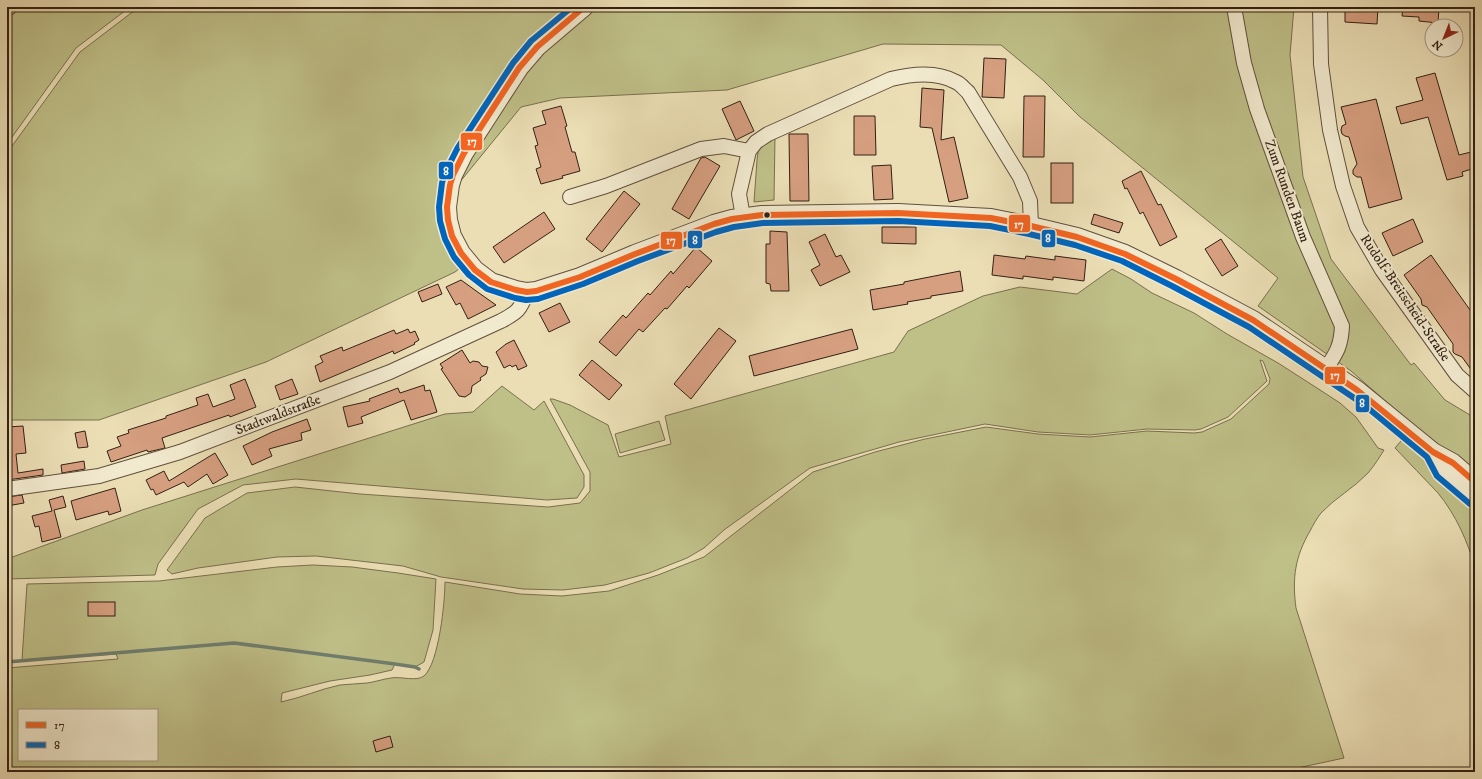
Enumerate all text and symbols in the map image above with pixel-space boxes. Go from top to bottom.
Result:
north arrow [1424,18,1464,58]
text: N [1430,36,1446,53]
line badge: 17 [460,132,483,151]
text: 17 [467,135,477,149]
street label: Zum Runden Baum [1260,137,1314,245]
line badge: 8 [438,161,454,180]
text: 8 [443,165,449,179]
unlabelled marker [762,210,772,220]
line badge: 17 [1008,214,1031,233]
text: 17 [1014,218,1024,232]
line badge: 8 [1041,229,1056,248]
line badge: 8 [687,230,703,249]
line badge: 17 [660,231,683,250]
street label: Rudolf-Breitscheid-Straße [1356,231,1454,365]
text: 8 [1045,232,1051,246]
text: 17 [666,234,676,248]
text: 8 [692,234,698,248]
line badge: 17 [1324,366,1346,385]
text: 17 [1330,369,1340,383]
street label: Stadtwaldstraße [233,390,323,440]
line badge: 8 [1355,394,1370,413]
text: 8 [1359,397,1365,411]
legend [18,709,158,761]
text: 17 [54,718,65,733]
text: 8 [54,738,60,753]

